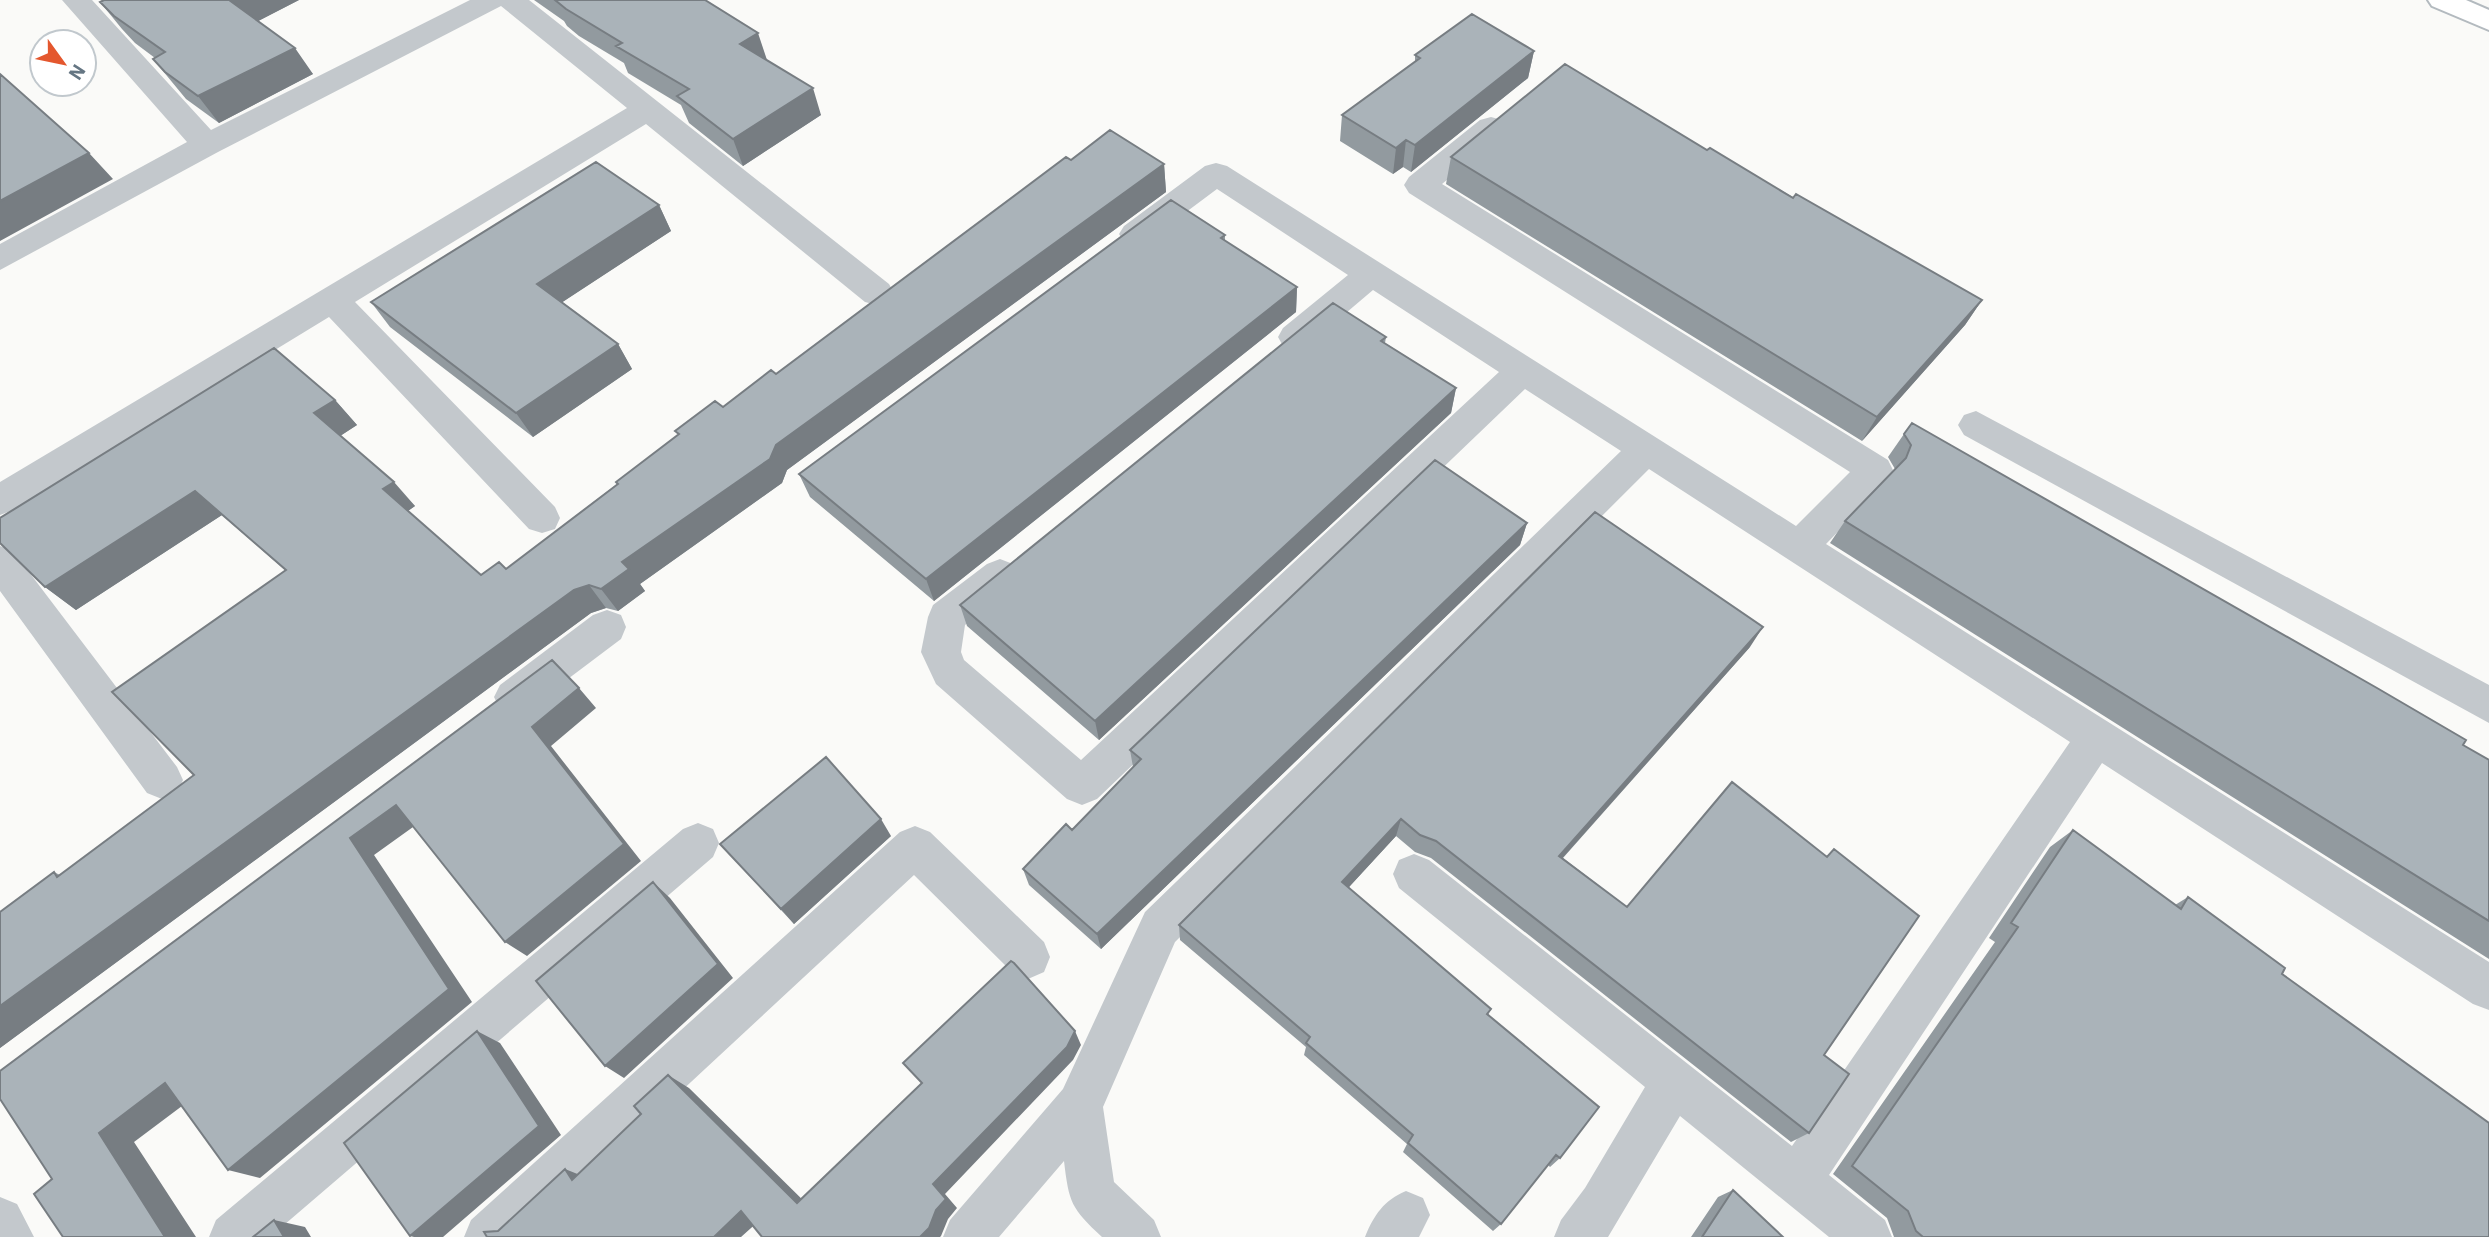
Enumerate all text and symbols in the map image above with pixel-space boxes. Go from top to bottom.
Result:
north arrow [28,28,98,98]
text: N [63,60,91,85]

